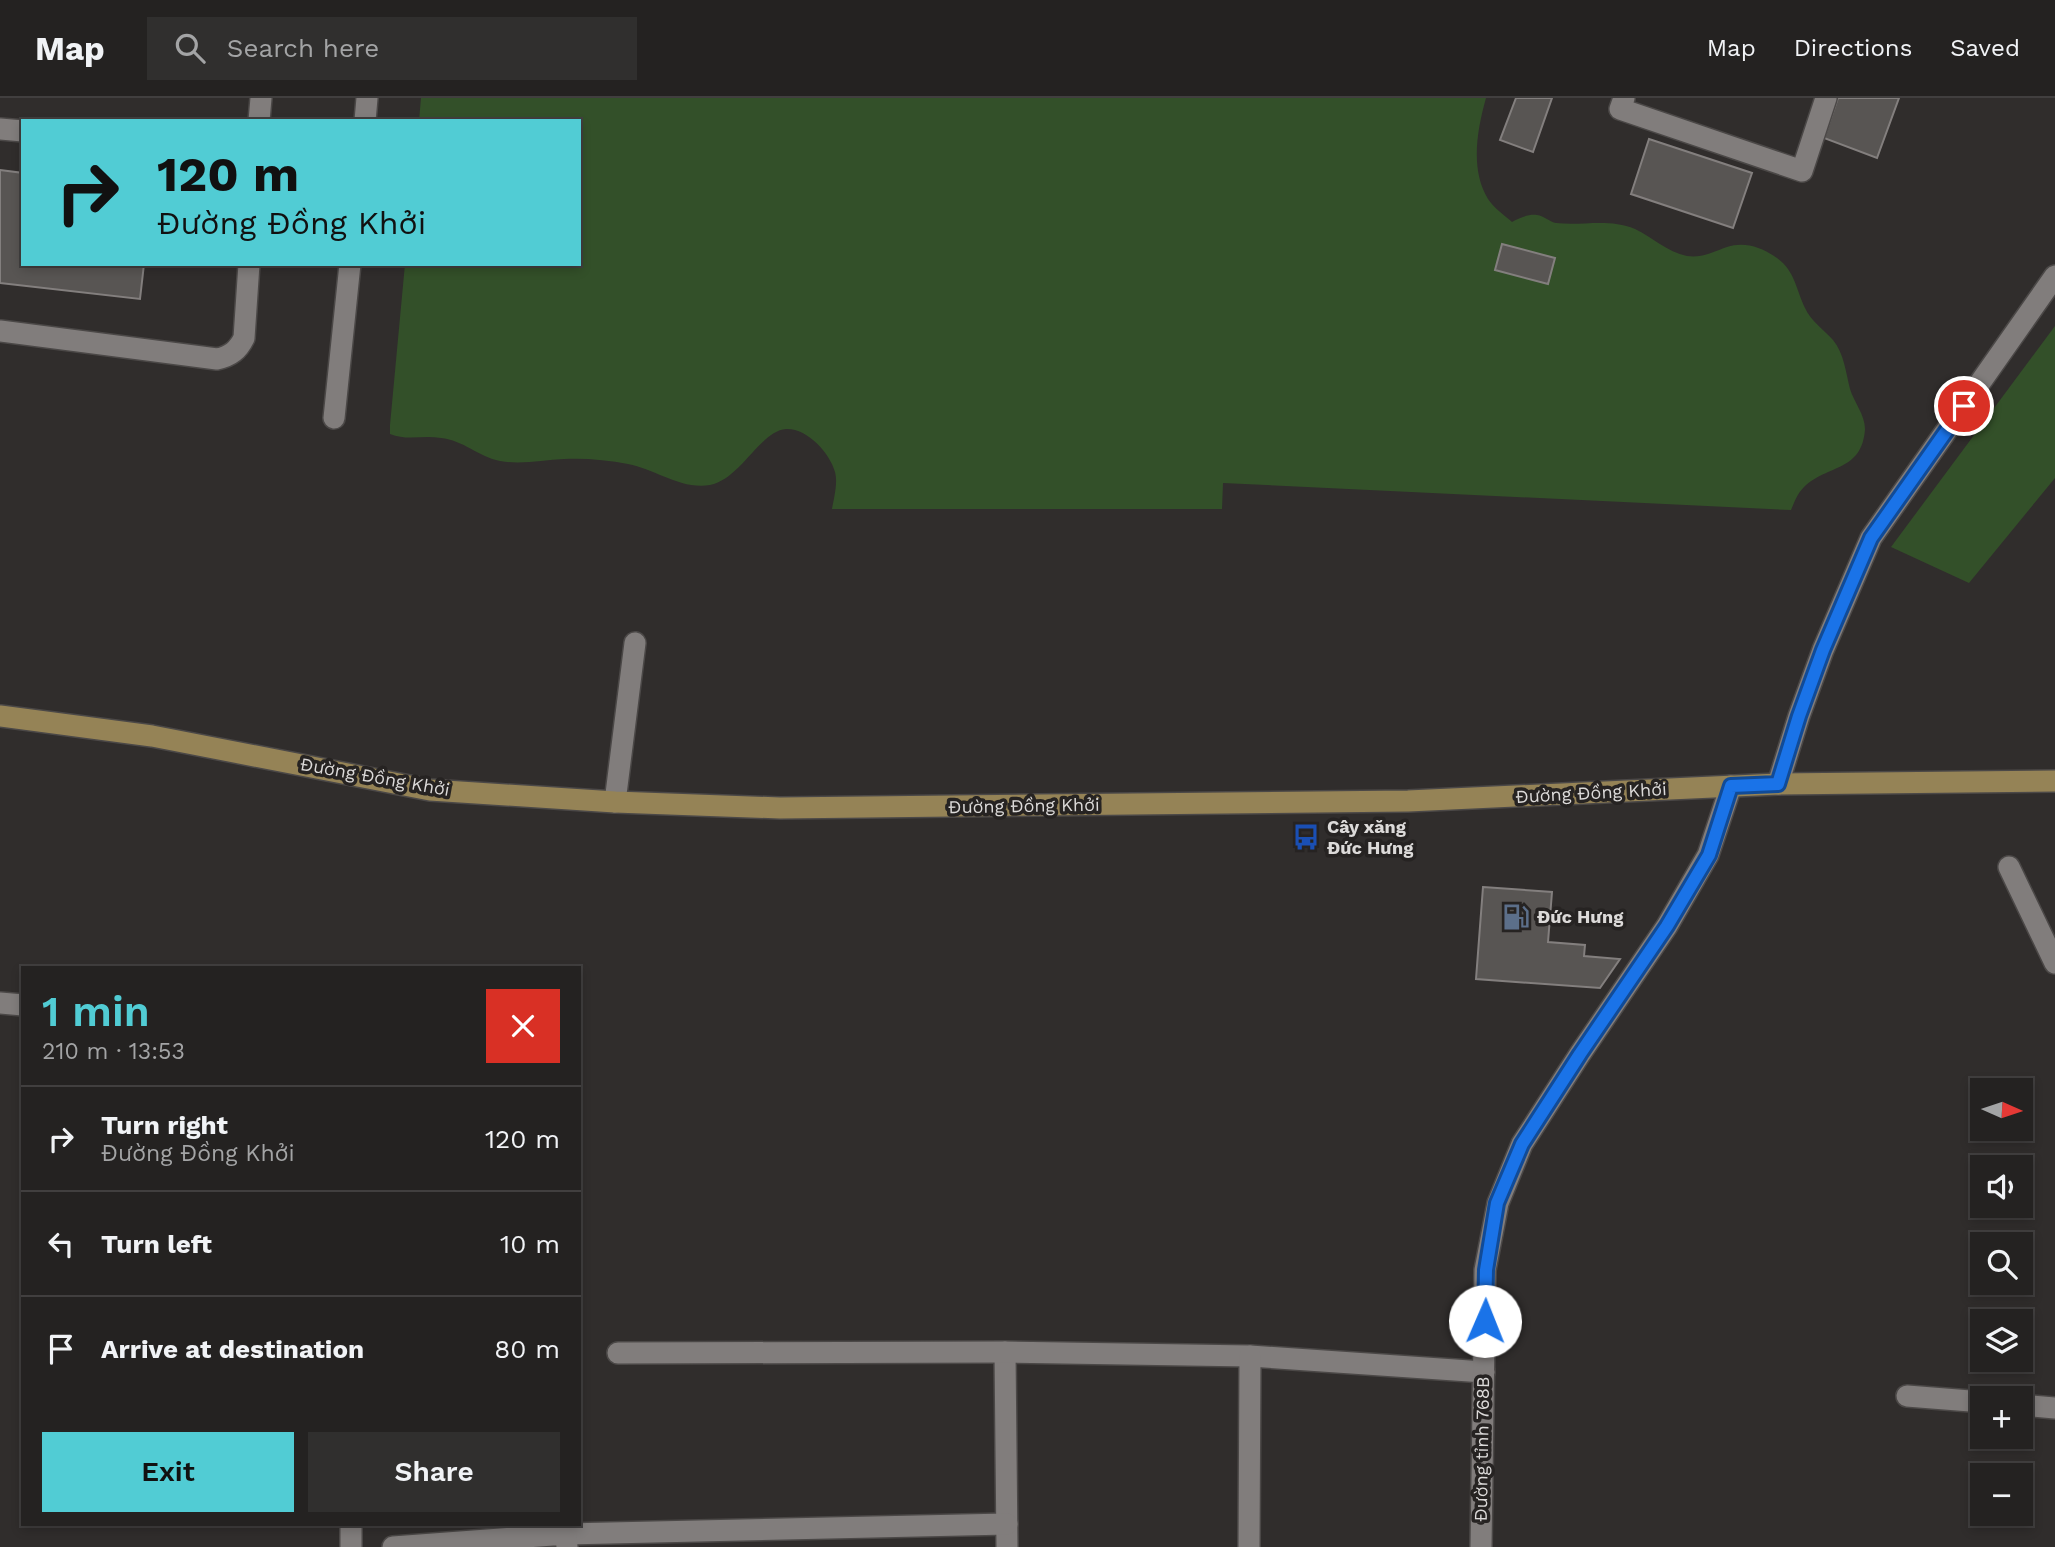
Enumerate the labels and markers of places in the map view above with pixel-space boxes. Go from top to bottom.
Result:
pin [1934,376,1994,436]
place label: Cây xăng Đức Hưng [1327,816,1414,858]
bus stop icon: Cây xăng Đức Hưng [1291,822,1321,852]
fuel station icon: Đức Hưng [1501,902,1531,932]
place label: Đức Hưng [1537,906,1624,927]

